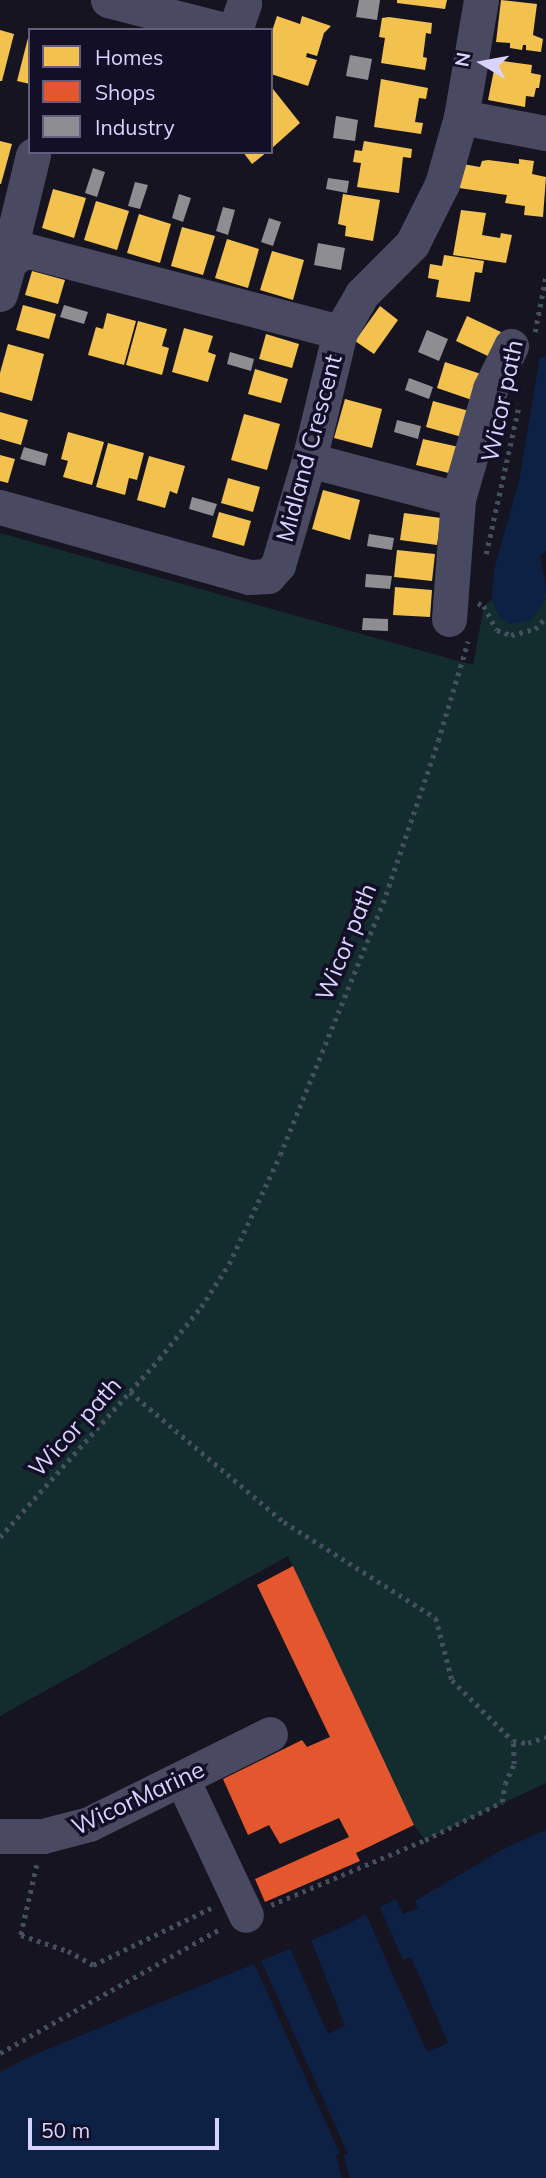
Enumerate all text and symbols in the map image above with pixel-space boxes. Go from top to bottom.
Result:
legend [28,28,273,154]
north arrow [448,28,518,98]
text: Homes [95,44,163,70]
text: N [449,50,475,69]
text: Shops [95,79,155,105]
text: Industry [95,114,175,140]
street label: Wicor path [475,337,529,465]
street label: Midland Crescent [270,351,348,545]
street label: Wicor path [309,879,383,1005]
street label: Wicor path [23,1371,127,1483]
street label: WicorMarine [67,1755,209,1841]
scale bar [32,2104,222,2148]
text: 50 m [41,2117,90,2143]

